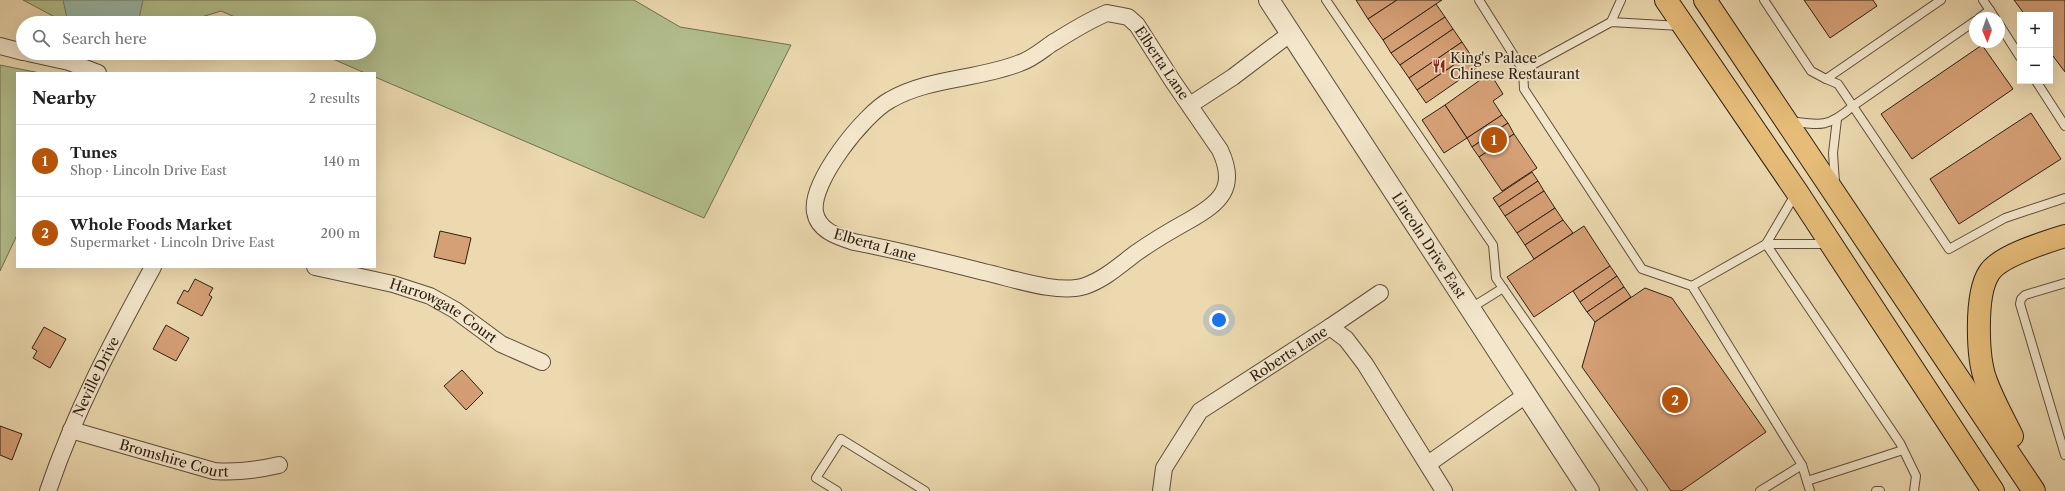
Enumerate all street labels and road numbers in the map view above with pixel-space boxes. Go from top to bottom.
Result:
street label: Elberta Lane [1131,23,1193,103]
street label: Lincoln Drive East [1388,189,1470,302]
street label: Elberta Lane [832,225,919,265]
street label: Harrowgate Court [387,274,500,347]
street label: Roberts Lane [1246,322,1331,385]
street label: Neville Drive [69,333,123,420]
street label: Bromshire Court [117,435,229,481]

